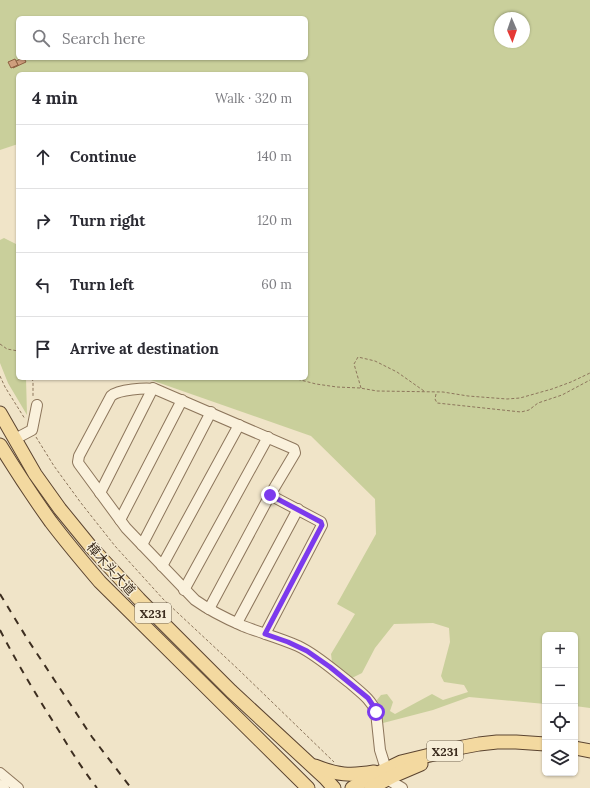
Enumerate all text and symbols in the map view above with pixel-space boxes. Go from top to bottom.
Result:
north arrow [494,12,530,48]
search box [16,16,308,60]
icon: search [30,27,52,49]
text: Search here [62,29,145,48]
text: 4 min [32,87,78,109]
text: Walk · 320 m [215,90,292,107]
icon: ahead [32,146,54,168]
text: Continue [70,147,136,166]
text: 140 m [257,148,292,165]
icon: right [32,210,54,232]
text: Turn right [70,211,146,230]
text: 120 m [257,212,292,229]
icon: left [32,274,54,296]
text: Turn left [70,275,134,294]
text: 60 m [261,276,292,293]
icon: arrive [32,338,54,360]
text: Arrive at destination [70,339,219,358]
route end [261,486,279,504]
street label: 樟木头大道 [83,539,139,599]
road number: X231 [135,603,171,623]
map controls [542,632,578,776]
button: + [542,632,578,668]
button: − [542,668,578,704]
route start [367,703,385,721]
button: locate [542,704,578,740]
button: layers [542,740,578,776]
road number: X231 [427,741,463,761]

